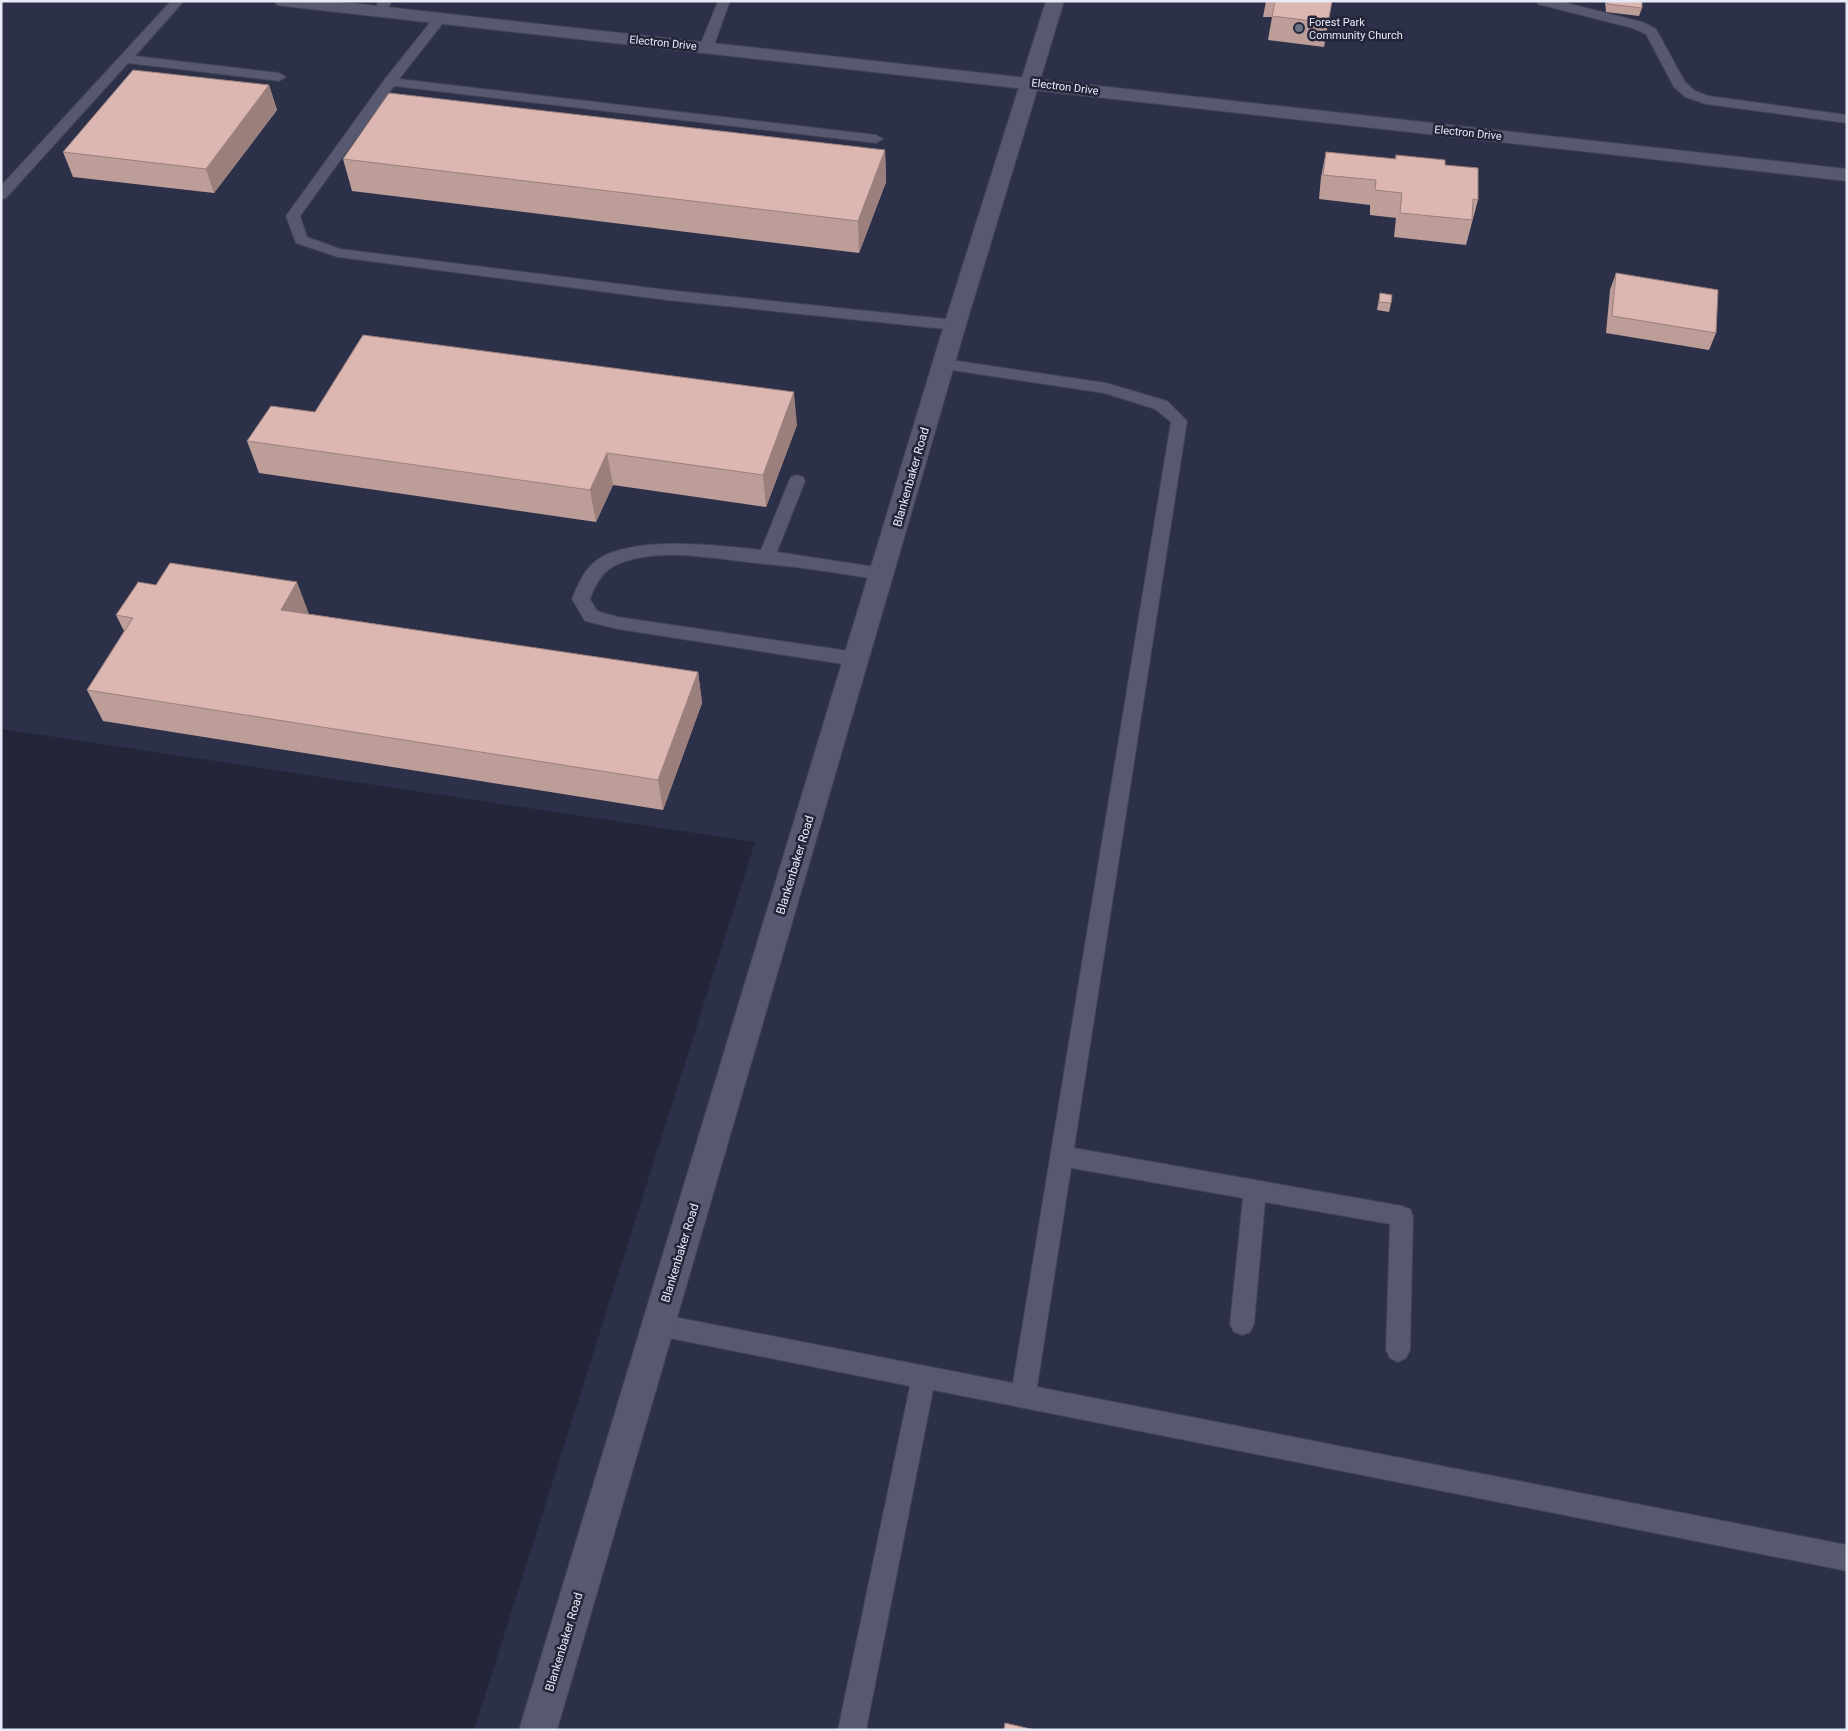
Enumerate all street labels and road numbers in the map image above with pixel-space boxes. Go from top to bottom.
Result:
street label: Electron Drive [629,33,697,53]
street label: Electron Drive [1031,76,1099,98]
street label: Electron Drive [1434,123,1502,143]
street label: Blankenbaker Road [890,426,932,528]
street label: Blankenbaker Road [773,814,817,916]
street label: Blankenbaker Road [658,1202,702,1304]
street label: Blankenbaker Road [542,1591,586,1693]

